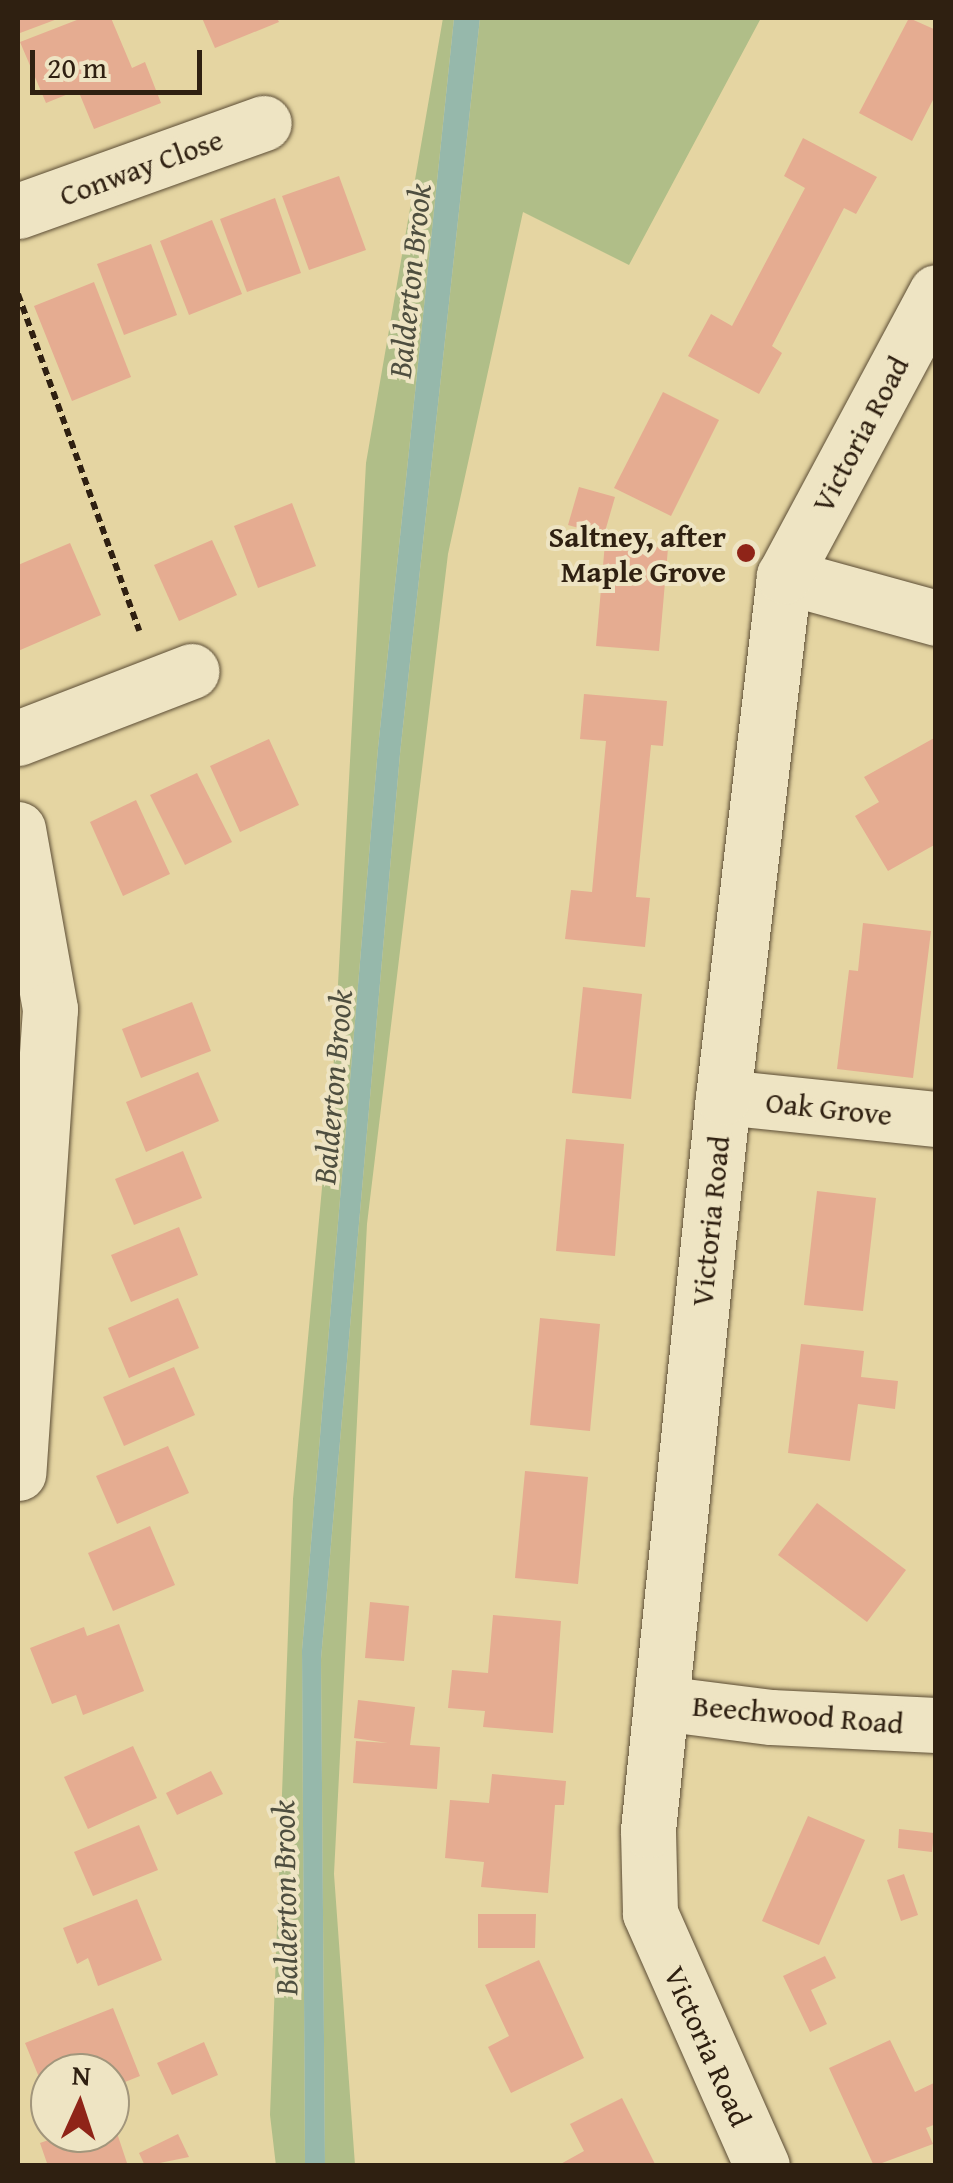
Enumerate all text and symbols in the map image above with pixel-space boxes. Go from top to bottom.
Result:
scale bar [35,30,208,92]
text: 20 m [47,45,107,89]
street label: Conway Close [54,121,228,213]
water label: Balderton Brook [381,182,439,380]
street label: Victoria Road [804,350,916,518]
place label: Saltney, after Maple Grove [549,518,726,588]
marker: Saltney, after Maple Grove [735,542,757,564]
water label: Balderton Brook [305,988,361,1186]
street label: Oak Grove [764,1083,894,1133]
street label: Victoria Road [683,1134,737,1308]
street label: Beechwood Road [691,1687,905,1741]
water label: Balderton Brook [264,1800,306,1996]
street label: Victoria Road [657,1960,759,2132]
north arrow [30,2053,130,2153]
text: N [71,2054,92,2096]

